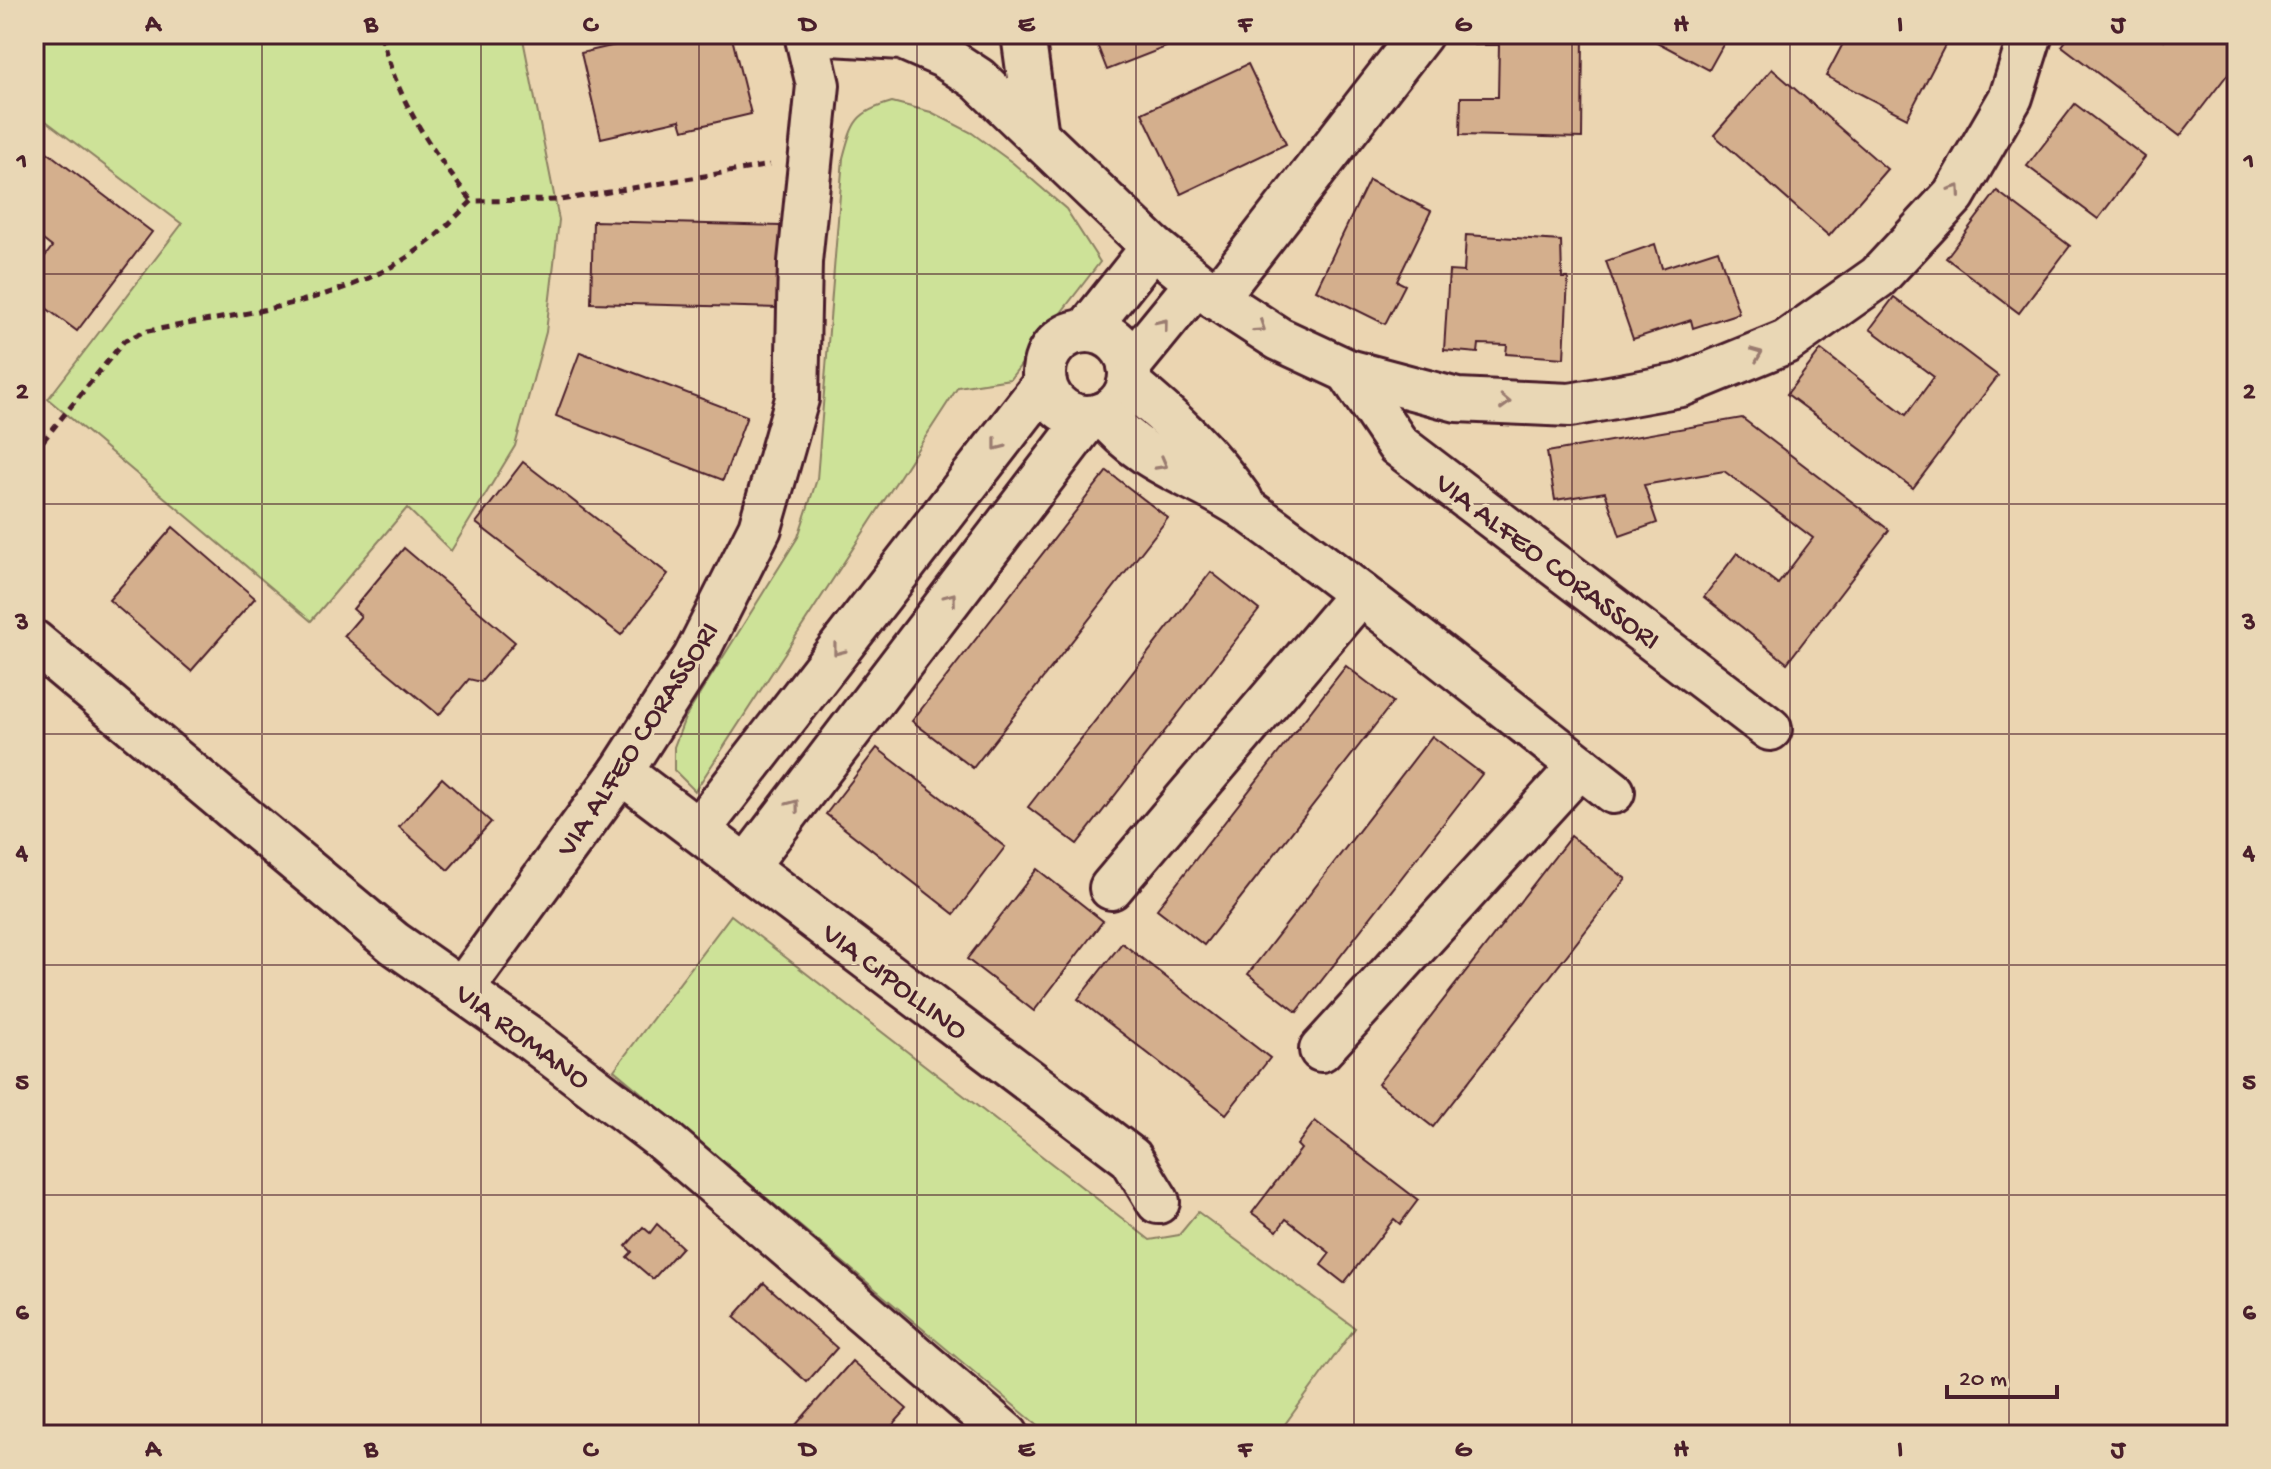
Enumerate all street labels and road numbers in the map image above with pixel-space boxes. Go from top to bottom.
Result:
street label: VIA ALFEO CORASSORI [1426,467,1666,660]
street label: VIA ALFEO CORASSORI [550,616,729,865]
street label: VIA CIPOLLINO [813,917,973,1050]
street label: VIA ROMANO [446,977,596,1099]

